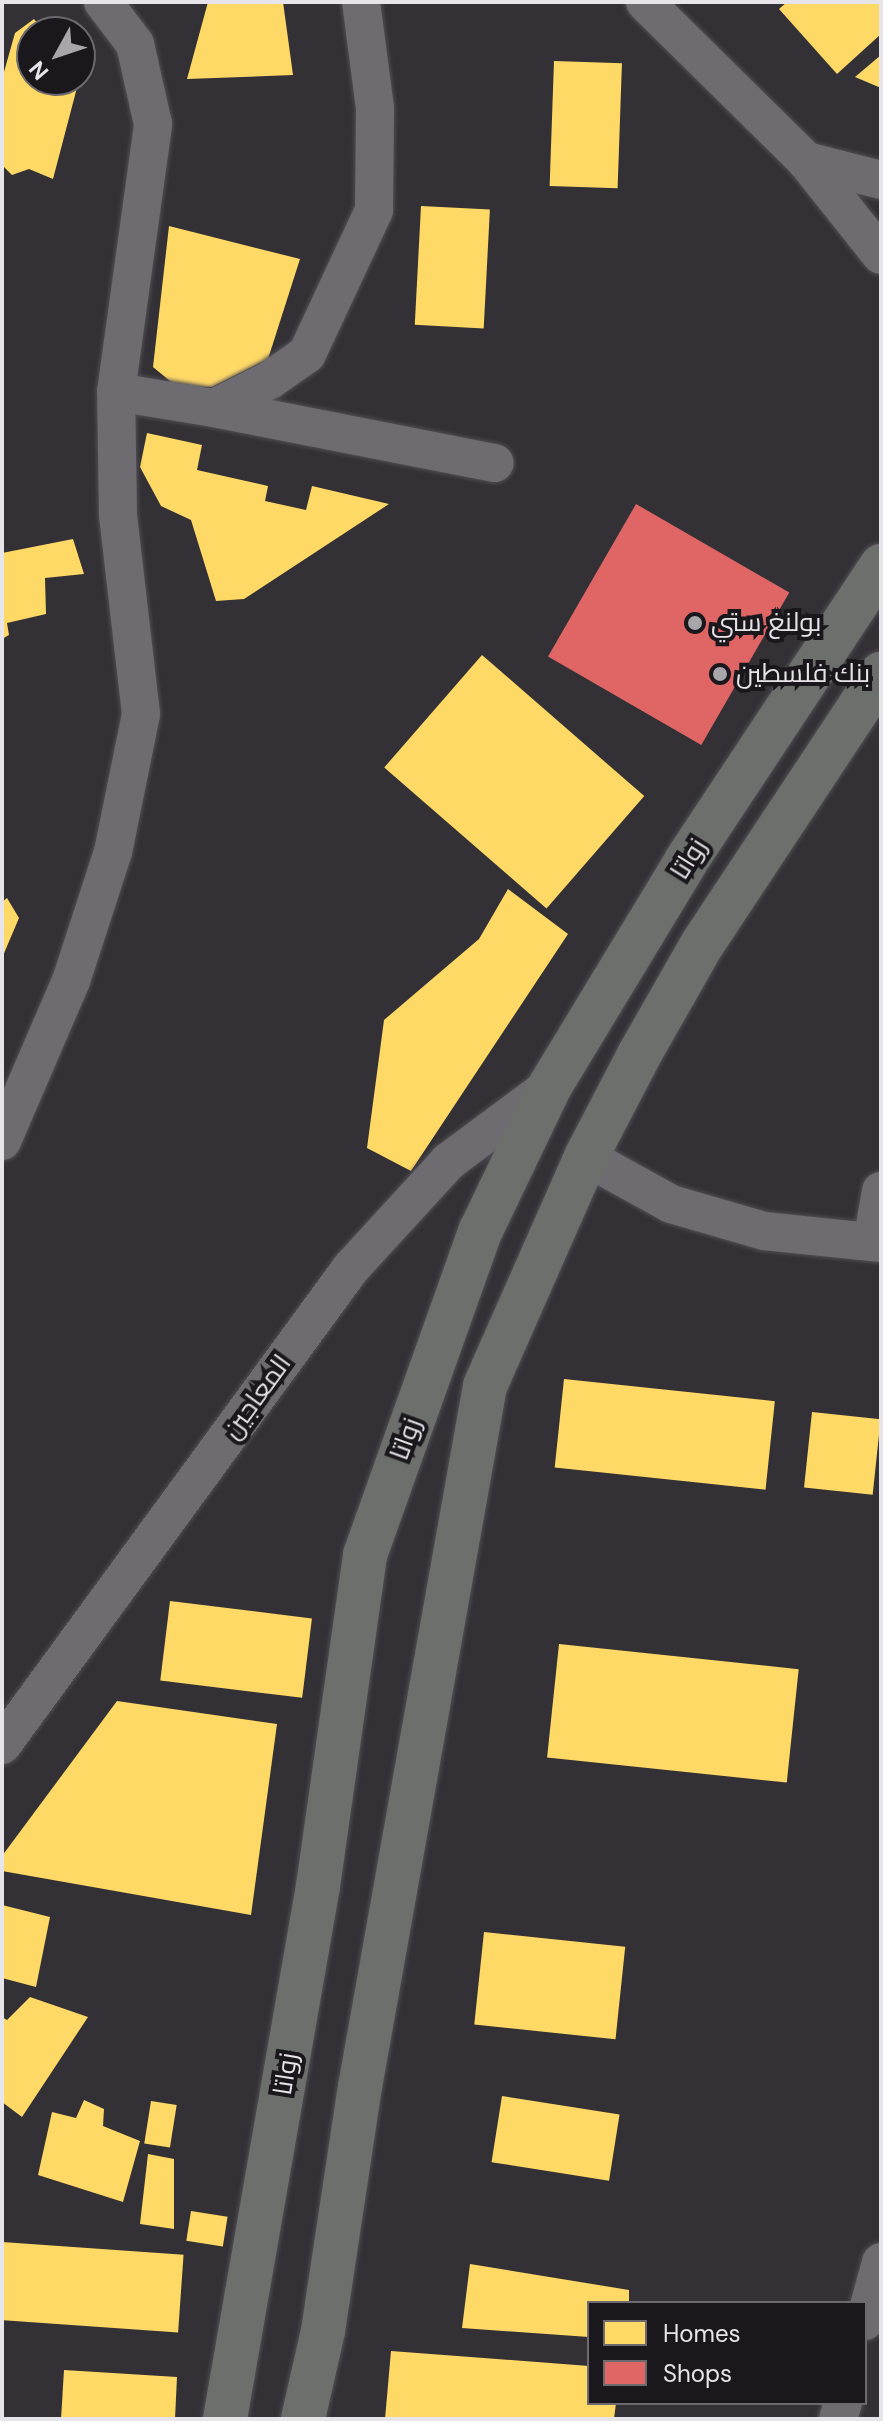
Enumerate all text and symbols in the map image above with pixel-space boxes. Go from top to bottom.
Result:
north arrow [16,16,96,96]
text: N [23,55,55,86]
place label: بولنغ ستي [711,607,821,639]
marker: بولنغ ستي [686,614,704,632]
place label: بنك فلسطين [736,658,870,690]
marker: بنك فلسطين [711,665,729,683]
street label: زواتا [664,833,714,885]
street label: المعاجين [216,1349,298,1445]
street label: زواتا [384,1414,428,1464]
street label: زواتا [267,2051,305,2097]
legend [587,2301,867,2405]
text: Homes [663,2318,741,2349]
text: Shops [663,2358,732,2389]

